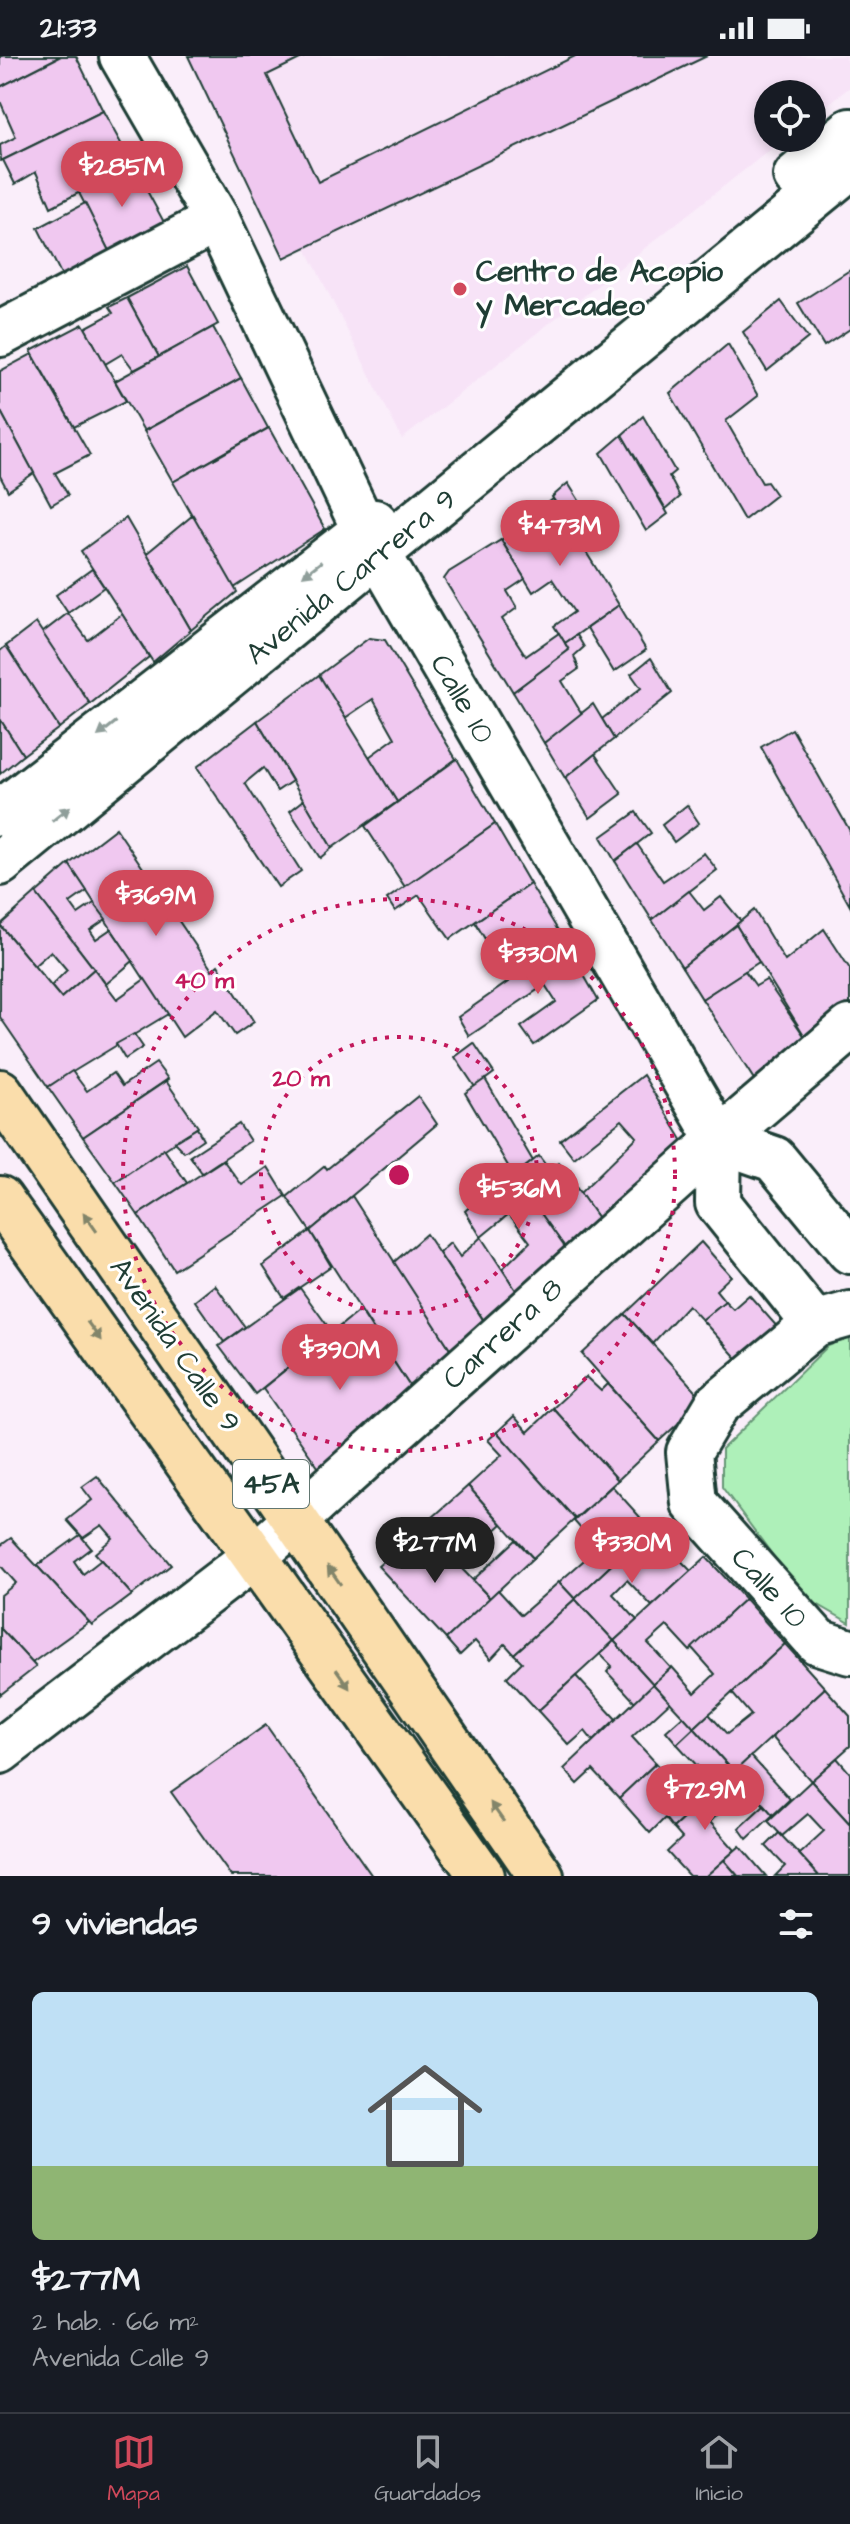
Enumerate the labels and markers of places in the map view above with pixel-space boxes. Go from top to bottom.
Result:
pin: $285M [66,141,178,209]
place label: Centro de Acopio y Mercadeo [476,251,723,329]
marker: Centro de Acopio y Mercadeo [451,280,469,298]
pin: $473M [504,500,616,568]
pin: $369M [100,870,212,938]
pin: $330M [482,928,594,996]
centre of rings [385,1161,413,1189]
pin: $536M [463,1163,575,1231]
pin: $390M [284,1324,396,1392]
pin: $277M [379,1517,491,1585]
pin: $330M [576,1517,688,1585]
pin: $729M [649,1764,761,1832]

